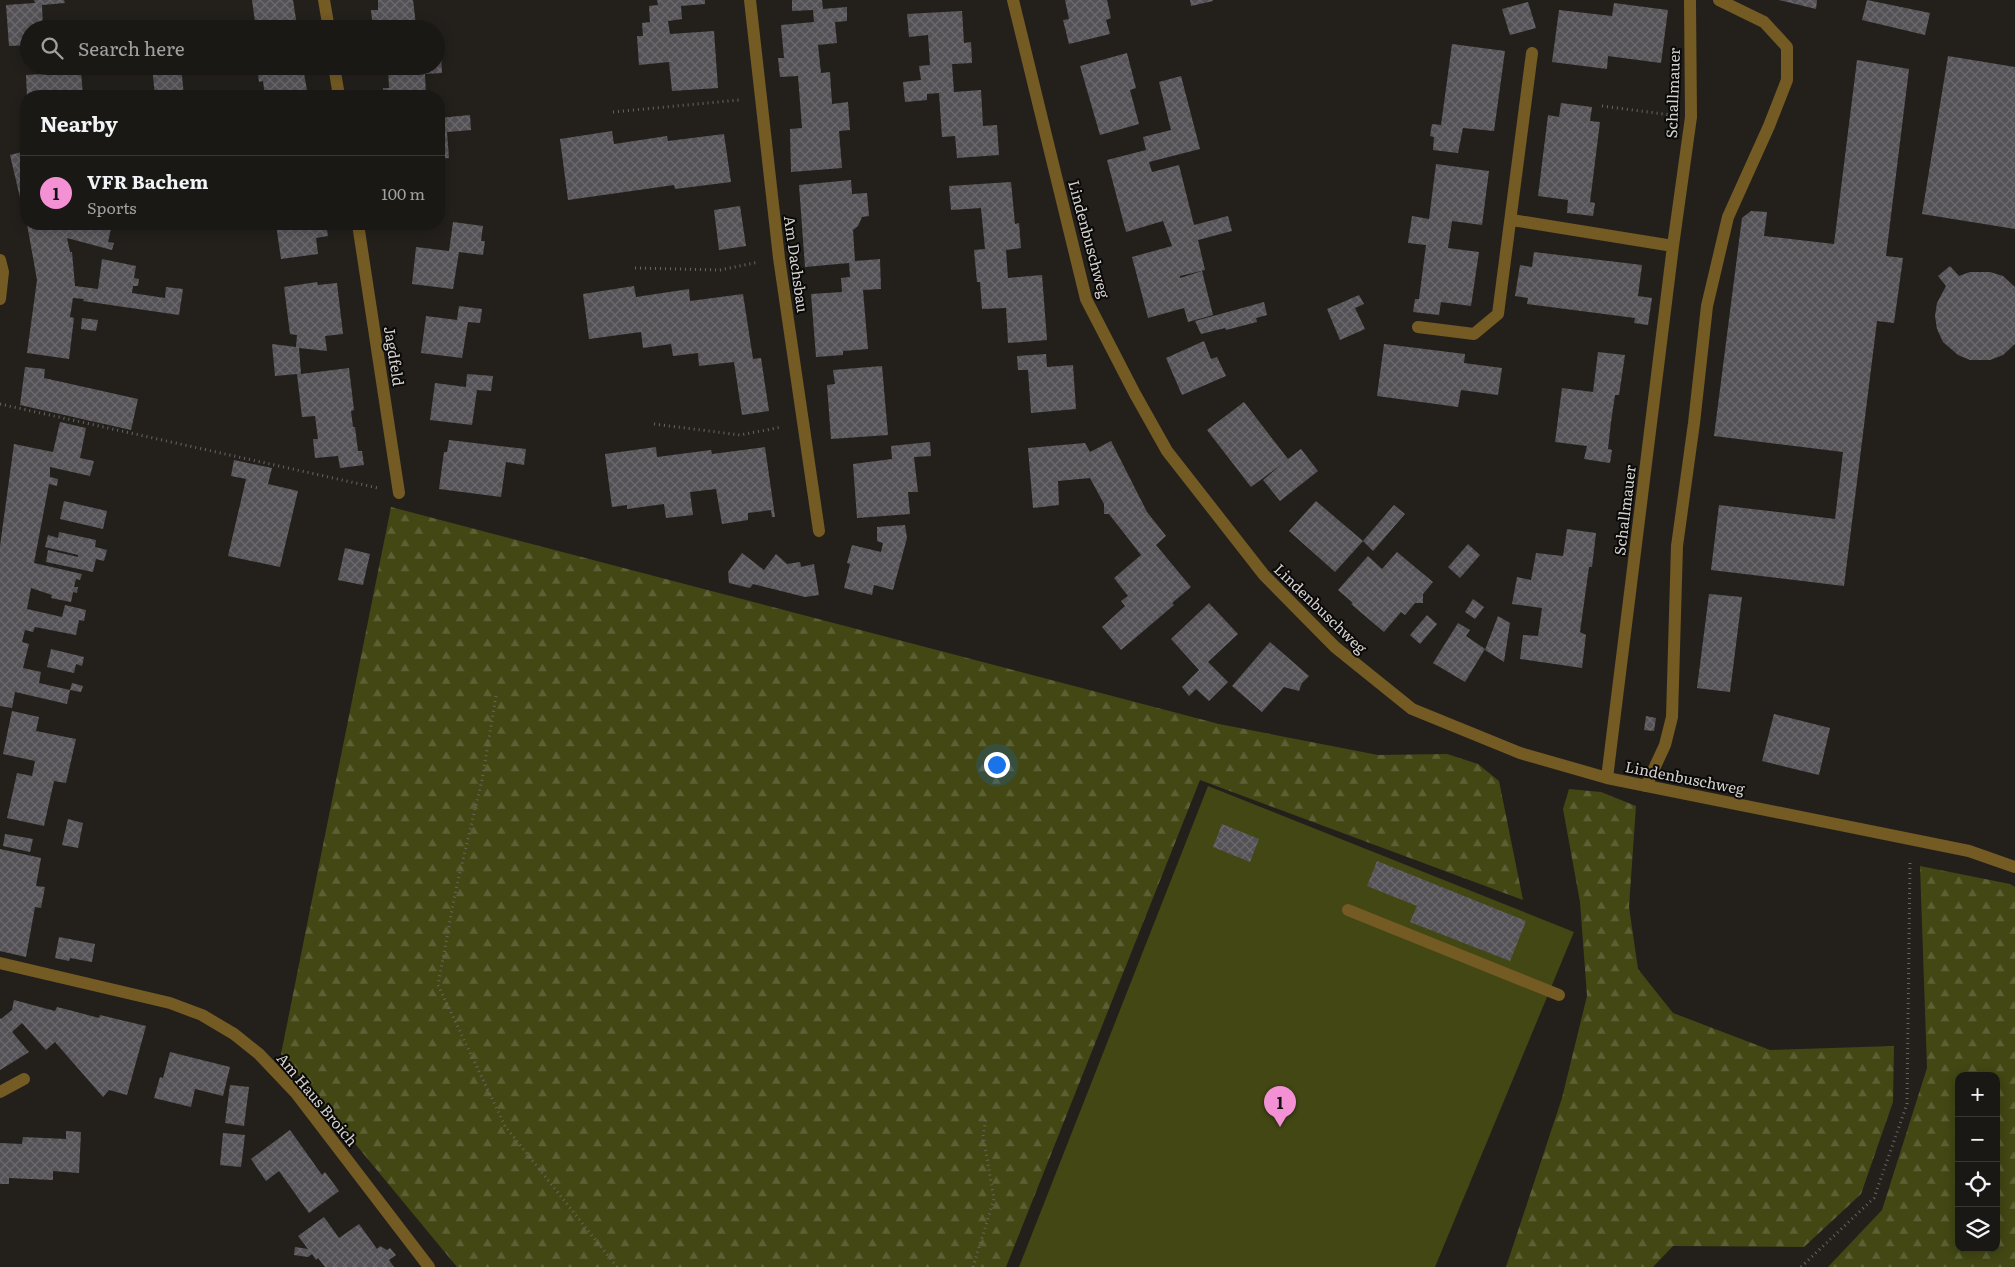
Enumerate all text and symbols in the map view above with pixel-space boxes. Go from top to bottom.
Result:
search box [20,20,445,75]
icon: search [38,34,66,62]
text: Search here [78,34,185,62]
street label: Schallmauer [1659,47,1685,139]
text: Nearby [40,107,118,138]
text: VFR Bachem [87,167,208,195]
street label: Lindenbuschweg [1063,177,1117,301]
text: 1 [53,181,59,205]
text: 100 m [381,181,425,205]
text: Sports [87,195,137,219]
street label: Am Dachsbau [779,214,815,314]
street label: Jagdfeld [379,324,411,388]
street label: Schallmauer [1607,464,1641,556]
street label: Lindenbuschweg [1269,558,1373,659]
your location [984,752,1010,778]
street label: Lindenbuschweg [1623,754,1747,800]
street label: Am Haus Broich [272,1047,364,1151]
map controls [1955,1072,2000,1252]
button: + [1955,1072,2000,1117]
pin: 1 [1264,1086,1296,1127]
button: − [1955,1117,2000,1162]
button: locate [1955,1162,2000,1207]
button: layers [1955,1207,2000,1252]

